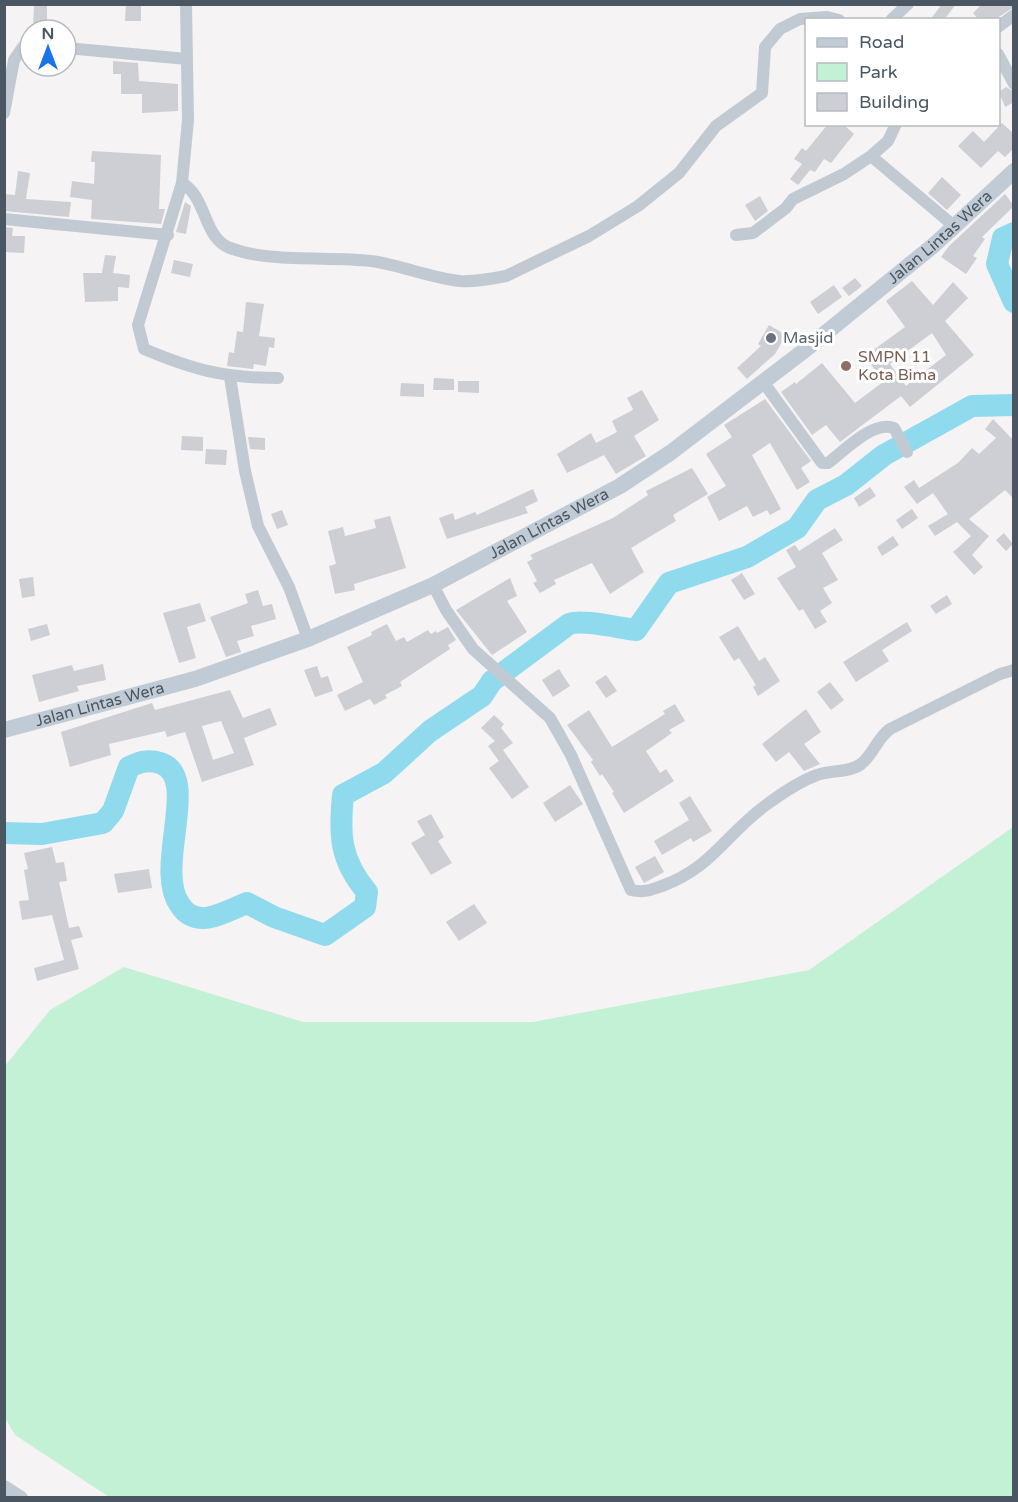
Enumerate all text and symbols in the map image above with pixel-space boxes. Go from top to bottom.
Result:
north arrow [18,18,78,78]
legend [805,18,1000,126]
text: N [42,24,54,44]
text: Road [859,31,904,53]
text: Park [859,61,898,83]
text: Building [859,91,929,113]
street label: Jalan Lintas Wera [884,186,997,289]
place label: Masjid [783,328,833,348]
marker: Masjid [764,331,778,345]
place label: SMPN 11 Kota Bima [858,347,936,385]
marker: SMPN 11 Kota Bima [839,359,853,373]
street label: Jalan Lintas Wera [486,484,612,563]
street label: Jalan Lintas Wera [33,678,166,731]

